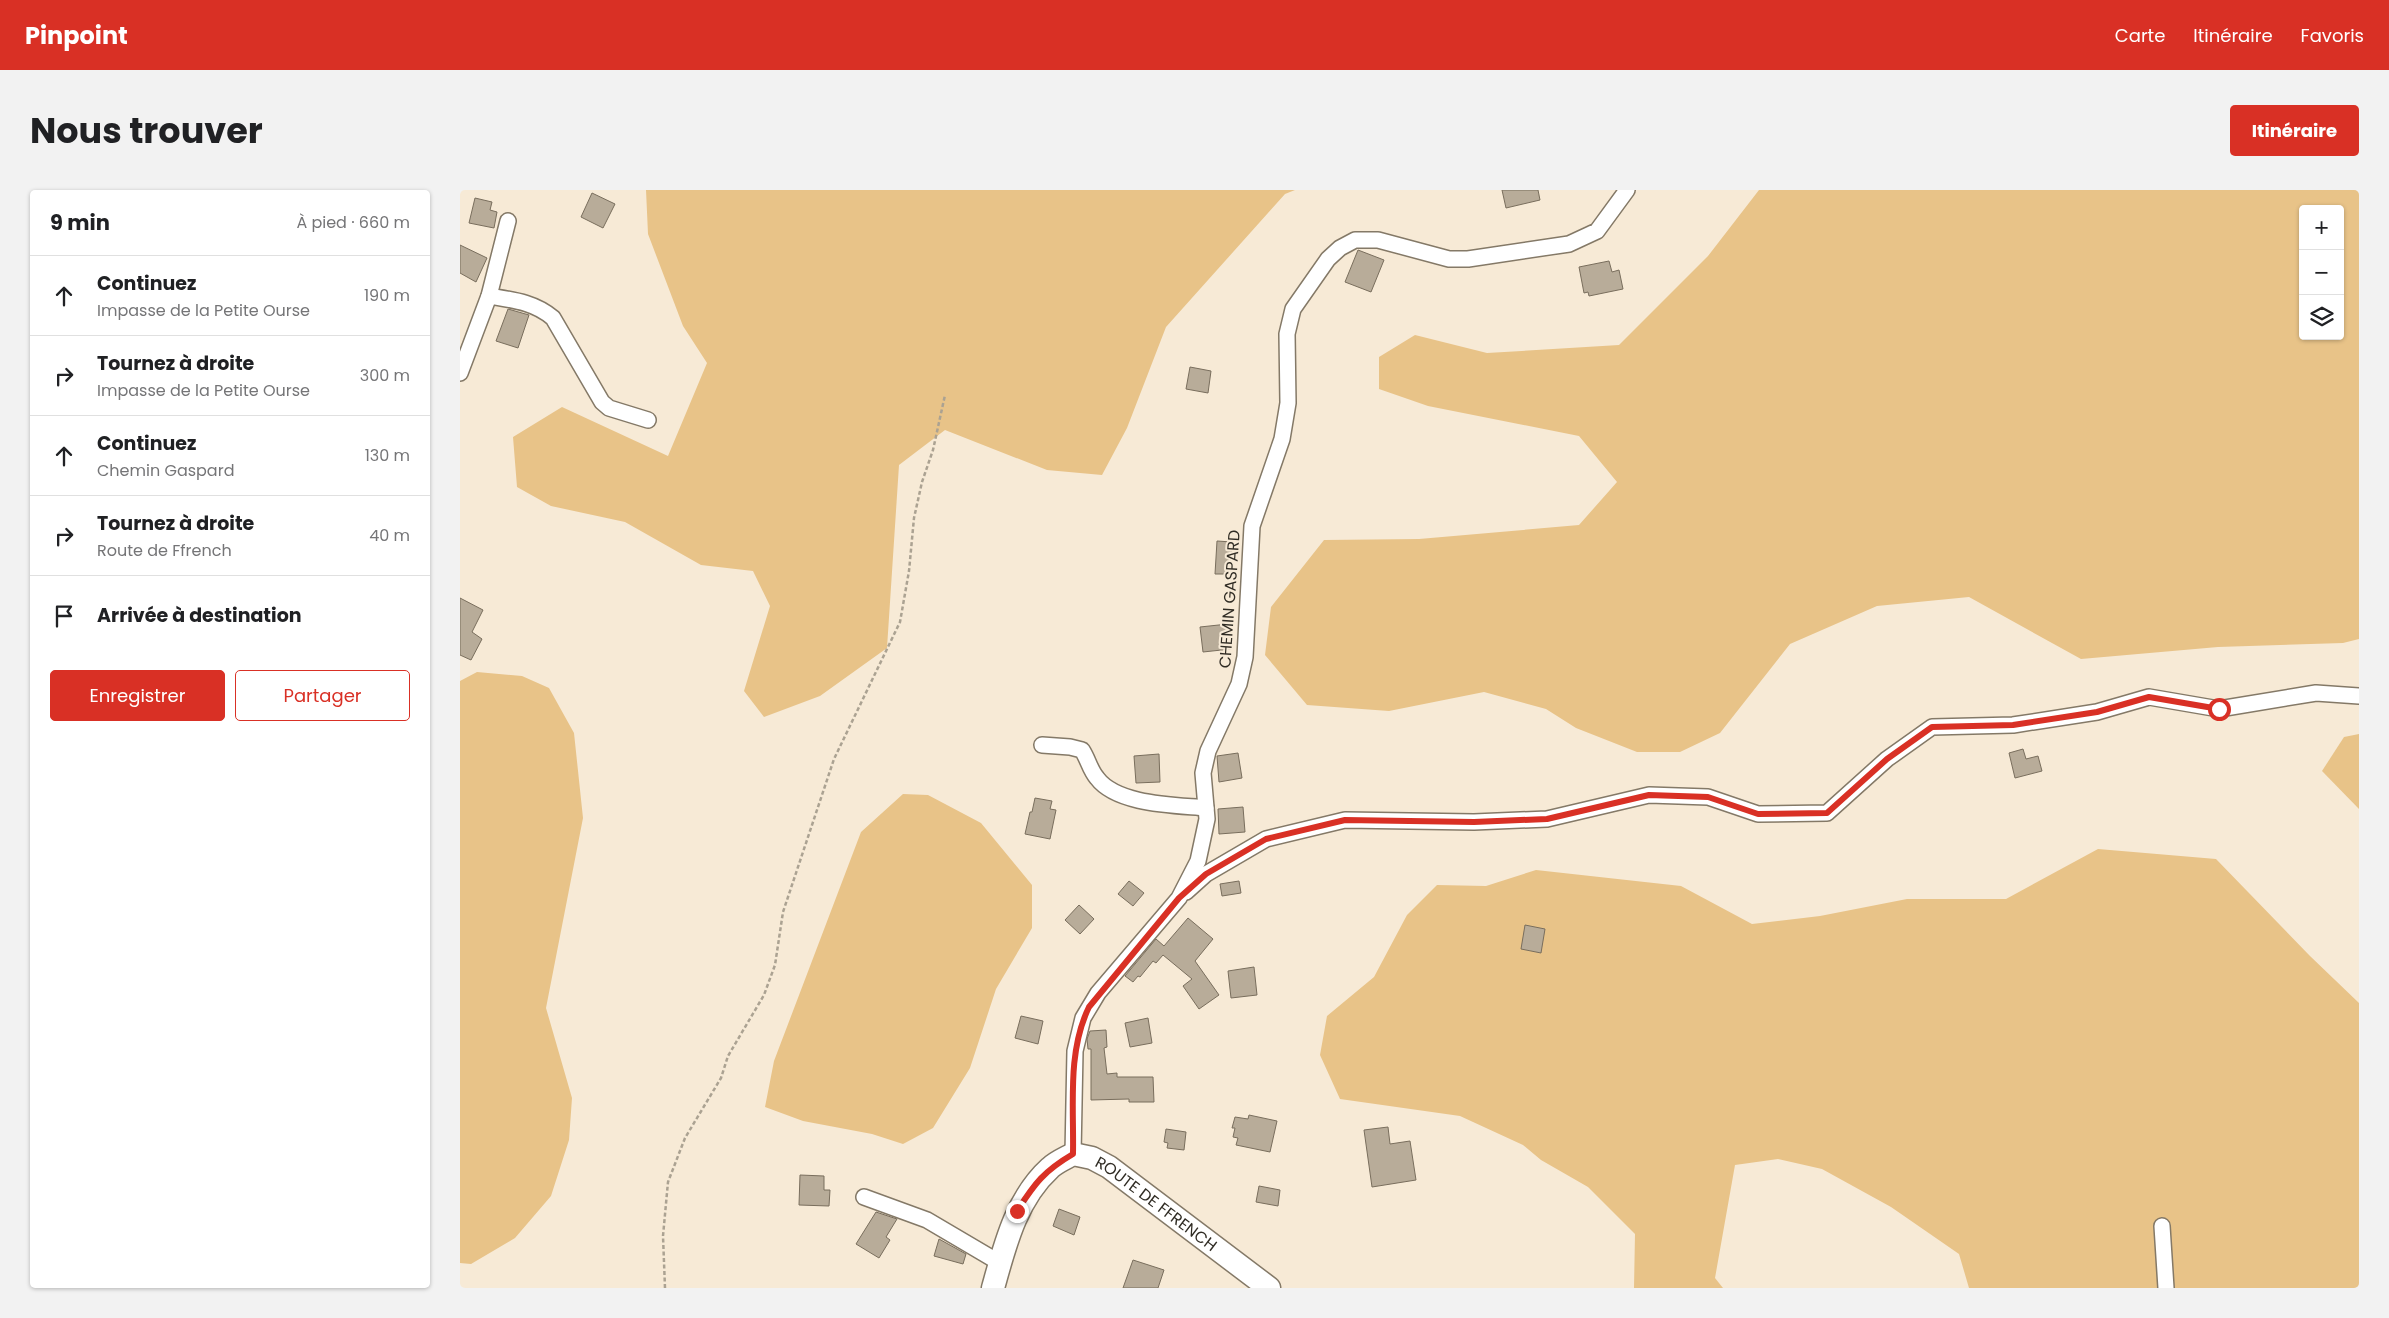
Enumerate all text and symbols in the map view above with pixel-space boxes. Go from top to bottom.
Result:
text: Pinpoint [25,19,128,52]
text: Carte [2115,23,2165,48]
text: Itinéraire [2193,23,2273,48]
text: Favoris [2301,23,2364,48]
button: Itinéraire [2230,105,2359,156]
text: Nous trouver [30,106,263,155]
map controls [2299,205,2344,340]
button: + [2299,205,2344,250]
text: 9 min [50,208,110,237]
text: À pied · 660 m [296,211,410,234]
button: − [2299,250,2344,295]
text: Continuez [97,270,196,297]
icon: ahead [50,282,78,310]
text: 190 m [364,284,410,307]
button: layers [2299,295,2344,340]
text: Impasse de la Petite Ourse [97,299,310,322]
text: Tournez à droite [97,350,254,377]
icon: right [50,362,78,390]
text: 300 m [360,364,410,387]
text: Impasse de la Petite Ourse [97,379,310,402]
text: Continuez [97,430,196,457]
icon: ahead [50,442,78,470]
text: 130 m [365,444,410,467]
text: Chemin Gaspard [97,459,234,482]
text: Tournez à droite [97,510,254,537]
icon: right [50,522,78,550]
text: 40 m [369,524,410,547]
street label: CHEMIN GASPARD [1213,529,1246,669]
text: Route de Ffrench [97,539,232,562]
icon: arrive [50,602,78,630]
text: Arrivée à destination [97,602,302,629]
button: Enregistrer [50,670,225,721]
button: Partager [235,670,410,721]
route start [2208,698,2231,721]
street label: ROUTE DE FFRENCH [1091,1151,1222,1257]
route end [1006,1200,1029,1223]

